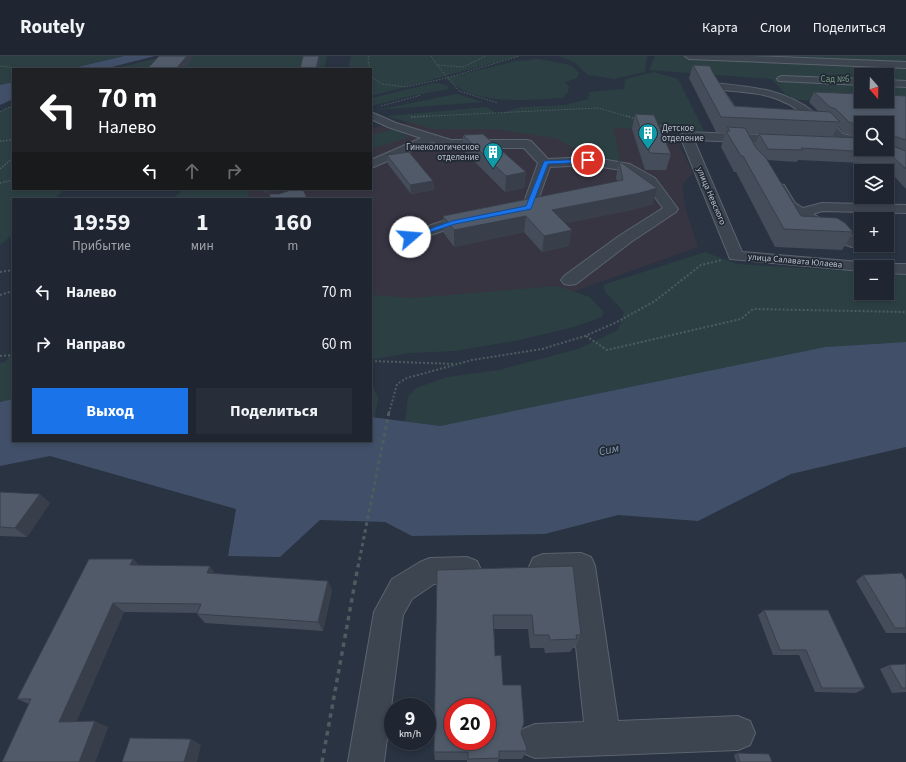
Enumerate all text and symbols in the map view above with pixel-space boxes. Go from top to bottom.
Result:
text: Routely [20,14,85,41]
text: Карта [702,18,738,38]
text: Слои [760,18,791,38]
text: Поделиться [813,18,886,38]
north arrow [854,68,894,108]
map controls [854,68,894,300]
park label: Сад №6 [821,73,850,86]
text: 70 m [98,78,157,118]
icon: left [32,84,84,136]
text: Налево [98,115,156,140]
button: search [854,116,894,156]
building icon: Детское отделение [637,122,659,150]
place label: Детское отделение [662,122,704,145]
place label: Гинекологическое отделение [406,141,480,164]
building icon: Гинекологическое отделение [482,141,504,169]
pin [571,143,605,177]
icon: arrive [577,149,599,171]
icon: left [139,160,161,182]
icon: ahead [181,160,203,182]
icon: right [223,160,245,182]
button: layers [854,164,894,204]
street label: улица Невского [693,165,729,227]
text: 19:59 [72,205,130,240]
text: 1 [196,205,209,240]
text: 160 [274,205,312,240]
button: + [854,212,894,252]
position arrow [389,216,431,258]
text: Прибытие [72,237,131,255]
text: мин [191,237,214,255]
text: m [287,237,298,255]
street label: улица Салавата Юлаева [747,250,843,272]
button: − [854,260,894,300]
icon: left [32,281,54,303]
text: Налево [66,282,117,303]
text: 70 m [322,282,352,303]
icon: right [32,333,54,355]
text: Направо [66,334,125,355]
text: 60 m [322,334,352,355]
button: Выход [32,388,188,434]
button: Поделиться [196,388,352,434]
water label: Сим [597,440,621,460]
speed limit sign: 20 [444,698,496,750]
text: 9 [405,705,415,733]
text: km/h [399,727,421,741]

